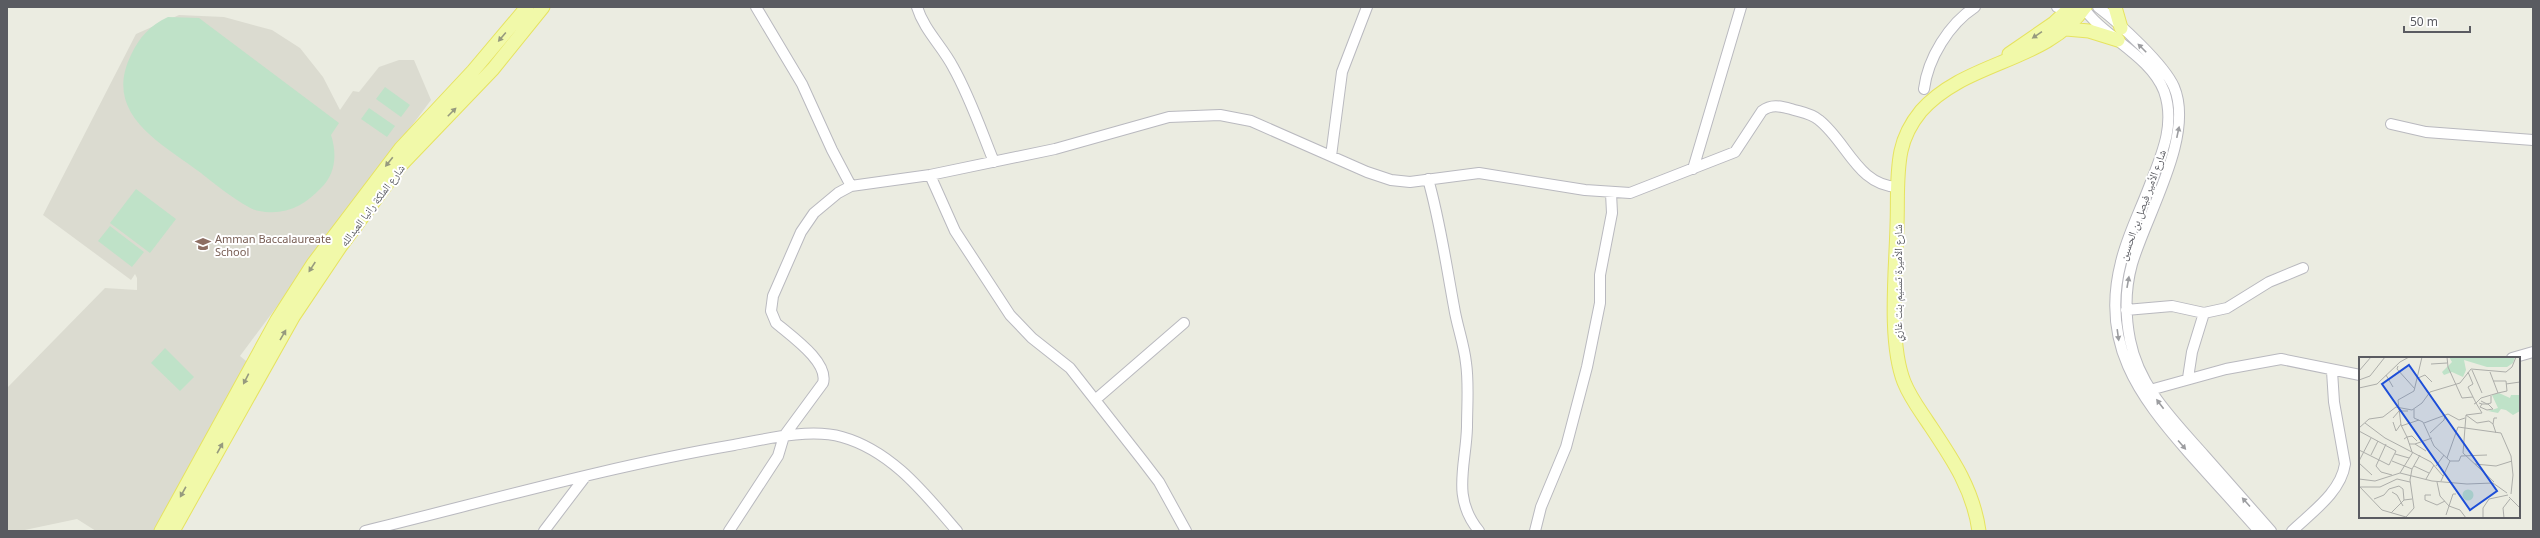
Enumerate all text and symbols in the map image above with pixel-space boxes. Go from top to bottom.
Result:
scale bar [2404,8,2470,34]
text: 50 m [2410,13,2438,30]
one-way arrow [2031,31,2042,38]
one-way arrow [498,32,507,43]
one-way arrow [2137,43,2147,53]
one-way arrow [447,107,457,117]
one-way arrow [2175,126,2181,138]
street label: شارع الأمير فيصل بن الحسين [2115,147,2169,263]
one-way arrow [384,157,393,167]
street label: شارع الملكة رانيا العبدالله [336,161,408,249]
street label: شارع الأميرة تسنيم بنت غازي [1890,224,1906,342]
place label: Amman Baccalaureate School [215,231,331,259]
school or university icon: Amman Baccalaureate School [194,235,212,253]
one-way arrow [308,261,316,272]
one-way arrow [2126,276,2132,288]
one-way arrow [279,329,286,340]
one-way arrow [2115,329,2121,341]
inset map [2359,357,2520,518]
one-way arrow [243,373,249,384]
one-way arrow [2156,399,2164,409]
one-way arrow [2178,440,2187,450]
one-way arrow [216,442,223,454]
one-way arrow [180,487,187,498]
one-way arrow [2241,497,2250,507]

